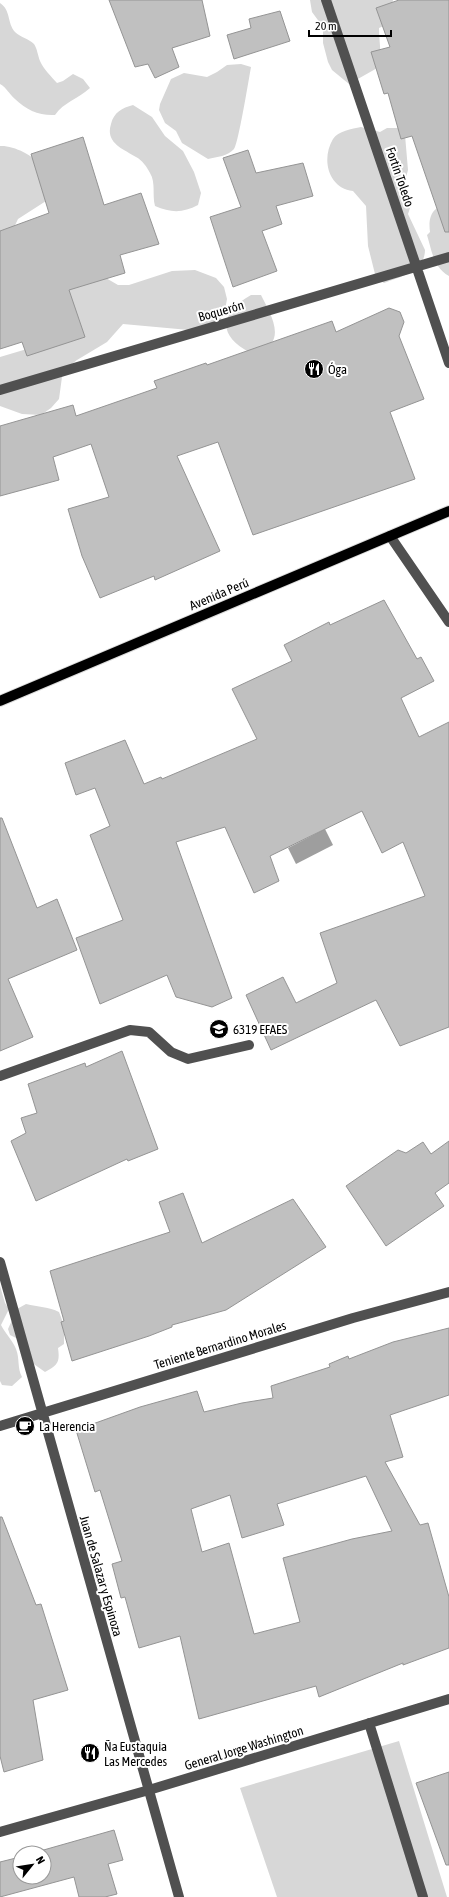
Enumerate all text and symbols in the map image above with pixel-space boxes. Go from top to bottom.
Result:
scale bar [309,12,391,38]
text: 20 m [315,19,337,33]
street label: Fortín Toledo [383,145,417,209]
street label: Boquerón [196,297,246,325]
restaurant icon: Óga [303,358,325,380]
place label: Óga [328,362,347,377]
street label: Avenida Perú [187,575,251,613]
school or university icon: 6319 EFAES [208,1018,230,1040]
place label: 6319 EFAES [233,1022,288,1037]
street label: Teniente Bernardino Morales [152,1318,288,1372]
cafe icon: La Herencia [14,1415,36,1437]
place label: La Herencia [39,1419,95,1434]
street label: Juan de Salazar y Espinoza [77,1514,125,1638]
street label: General Jorge Washington [183,1723,305,1773]
place label: Ña Eustaquia Las Mercedes [104,1739,168,1769]
restaurant icon: Ña Eustaquia Las Mercedes [79,1742,101,1764]
north arrow [12,1845,52,1885]
text: N [34,1854,47,1866]

